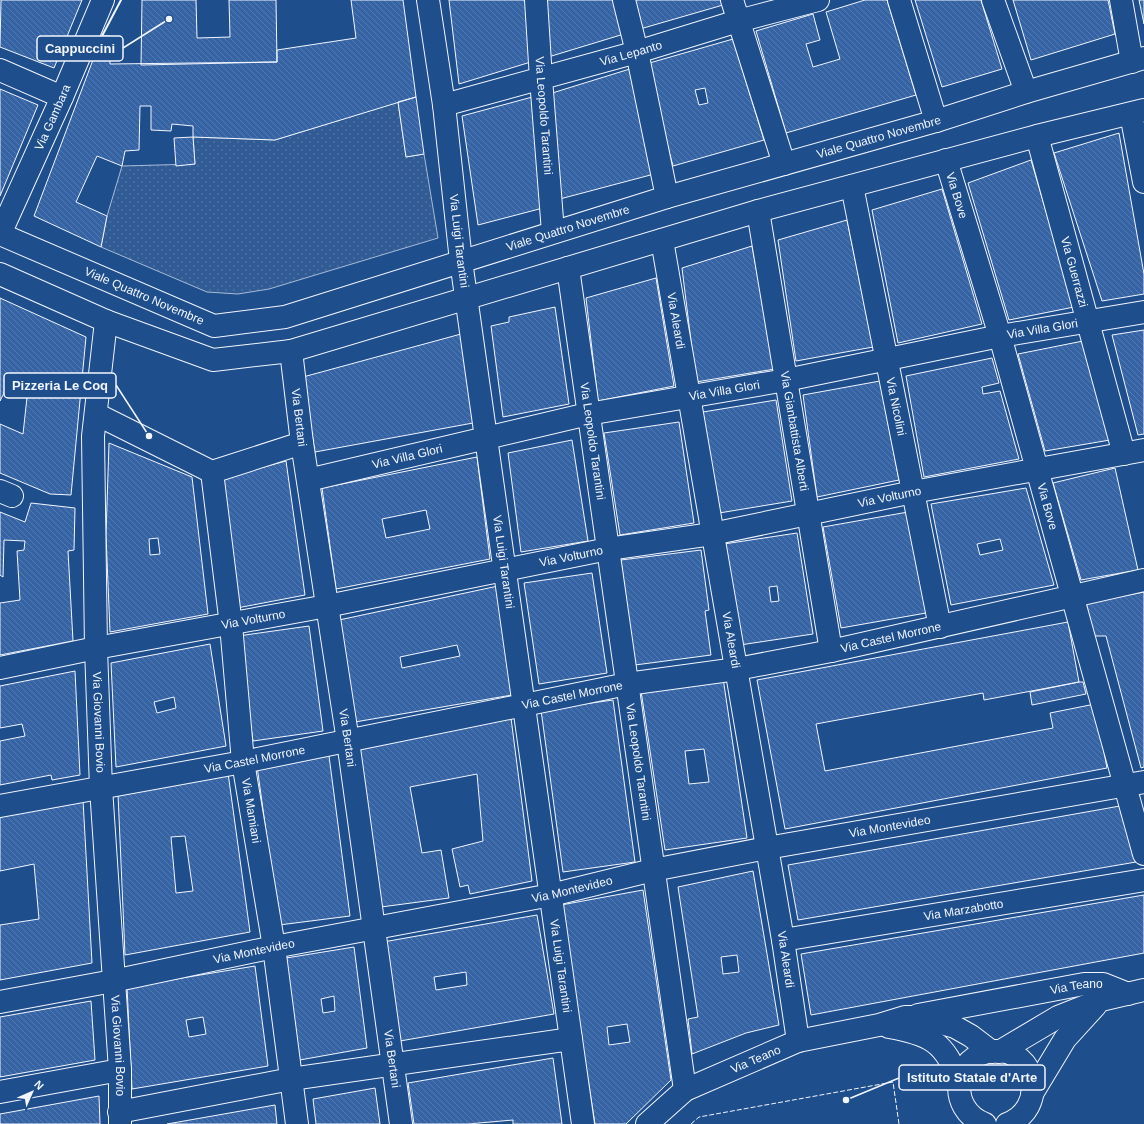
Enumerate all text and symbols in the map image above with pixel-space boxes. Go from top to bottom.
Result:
callout: Cappuccini [37,36,123,61]
street label: Via Lepanto [598,38,664,69]
text: Cappuccini [45,41,115,56]
street label: Via Leopoldo Tarantini [533,56,555,175]
street label: Via Gambara [32,82,74,152]
street label: Viale Quattro Novembre [815,113,943,161]
street label: Via Bove [943,170,971,221]
street label: Via Luigi Tarantini [447,193,472,289]
street label: Viale Quattro Novembre [504,202,632,254]
street label: Via Guerrazzi [1058,235,1091,309]
street label: Viale Quattro Novembre [82,264,206,328]
street label: Via Aleardi [664,291,688,350]
street label: Via Villa Glori [1006,316,1079,342]
street label: Via Gianbattista Alberti [778,370,811,492]
callout: Pizzeria Le Coq [4,373,116,398]
street label: Via Nicolini [883,376,909,437]
text: Pizzeria Le Coq [12,378,108,393]
street label: Via Villa Glori [688,378,761,404]
street label: Via Leopoldo Tarantini [577,382,608,501]
street label: Via Bertani [289,388,309,448]
street label: Via Villa Glori [371,442,444,472]
street label: Via Bove [1034,481,1061,532]
street label: Via Volturno [856,484,923,510]
street label: Via Luigi Tarantini [490,514,517,610]
street label: Via Volturno [538,543,605,570]
street label: Via Volturno [220,607,287,632]
street label: Via Aleardi [719,611,743,669]
street label: Via Castel Morrone [839,619,943,656]
street label: Via Giovanni Bovio [90,671,107,773]
street label: Via Castel Morrone [521,678,624,712]
street label: Via Leopoldo Tarantini [623,702,654,822]
street label: Via Bertani [336,708,359,768]
street label: Via Castel Morrone [203,742,307,776]
street label: Via Mamiani [239,777,263,844]
street label: Via Montevideo [848,812,932,841]
street label: Via Montevideo [530,873,614,906]
street label: Via Marzabotto [923,896,1005,924]
street label: Via Luigi Tarantini [547,918,574,1014]
street label: Via Aleardi [775,930,797,989]
street label: Via Montevideo [212,936,296,967]
street label: Via Teano [1049,977,1103,997]
street label: Via Giovanni Bovio [108,995,127,1097]
street label: Via Bertani [381,1029,403,1089]
street label: Via Teano [729,1042,783,1076]
callout: Istituto Statale d'Arte [899,1065,1045,1090]
text: Istituto Statale d'Arte [907,1070,1037,1085]
north arrow [12,1072,52,1112]
text: N [32,1078,46,1092]

